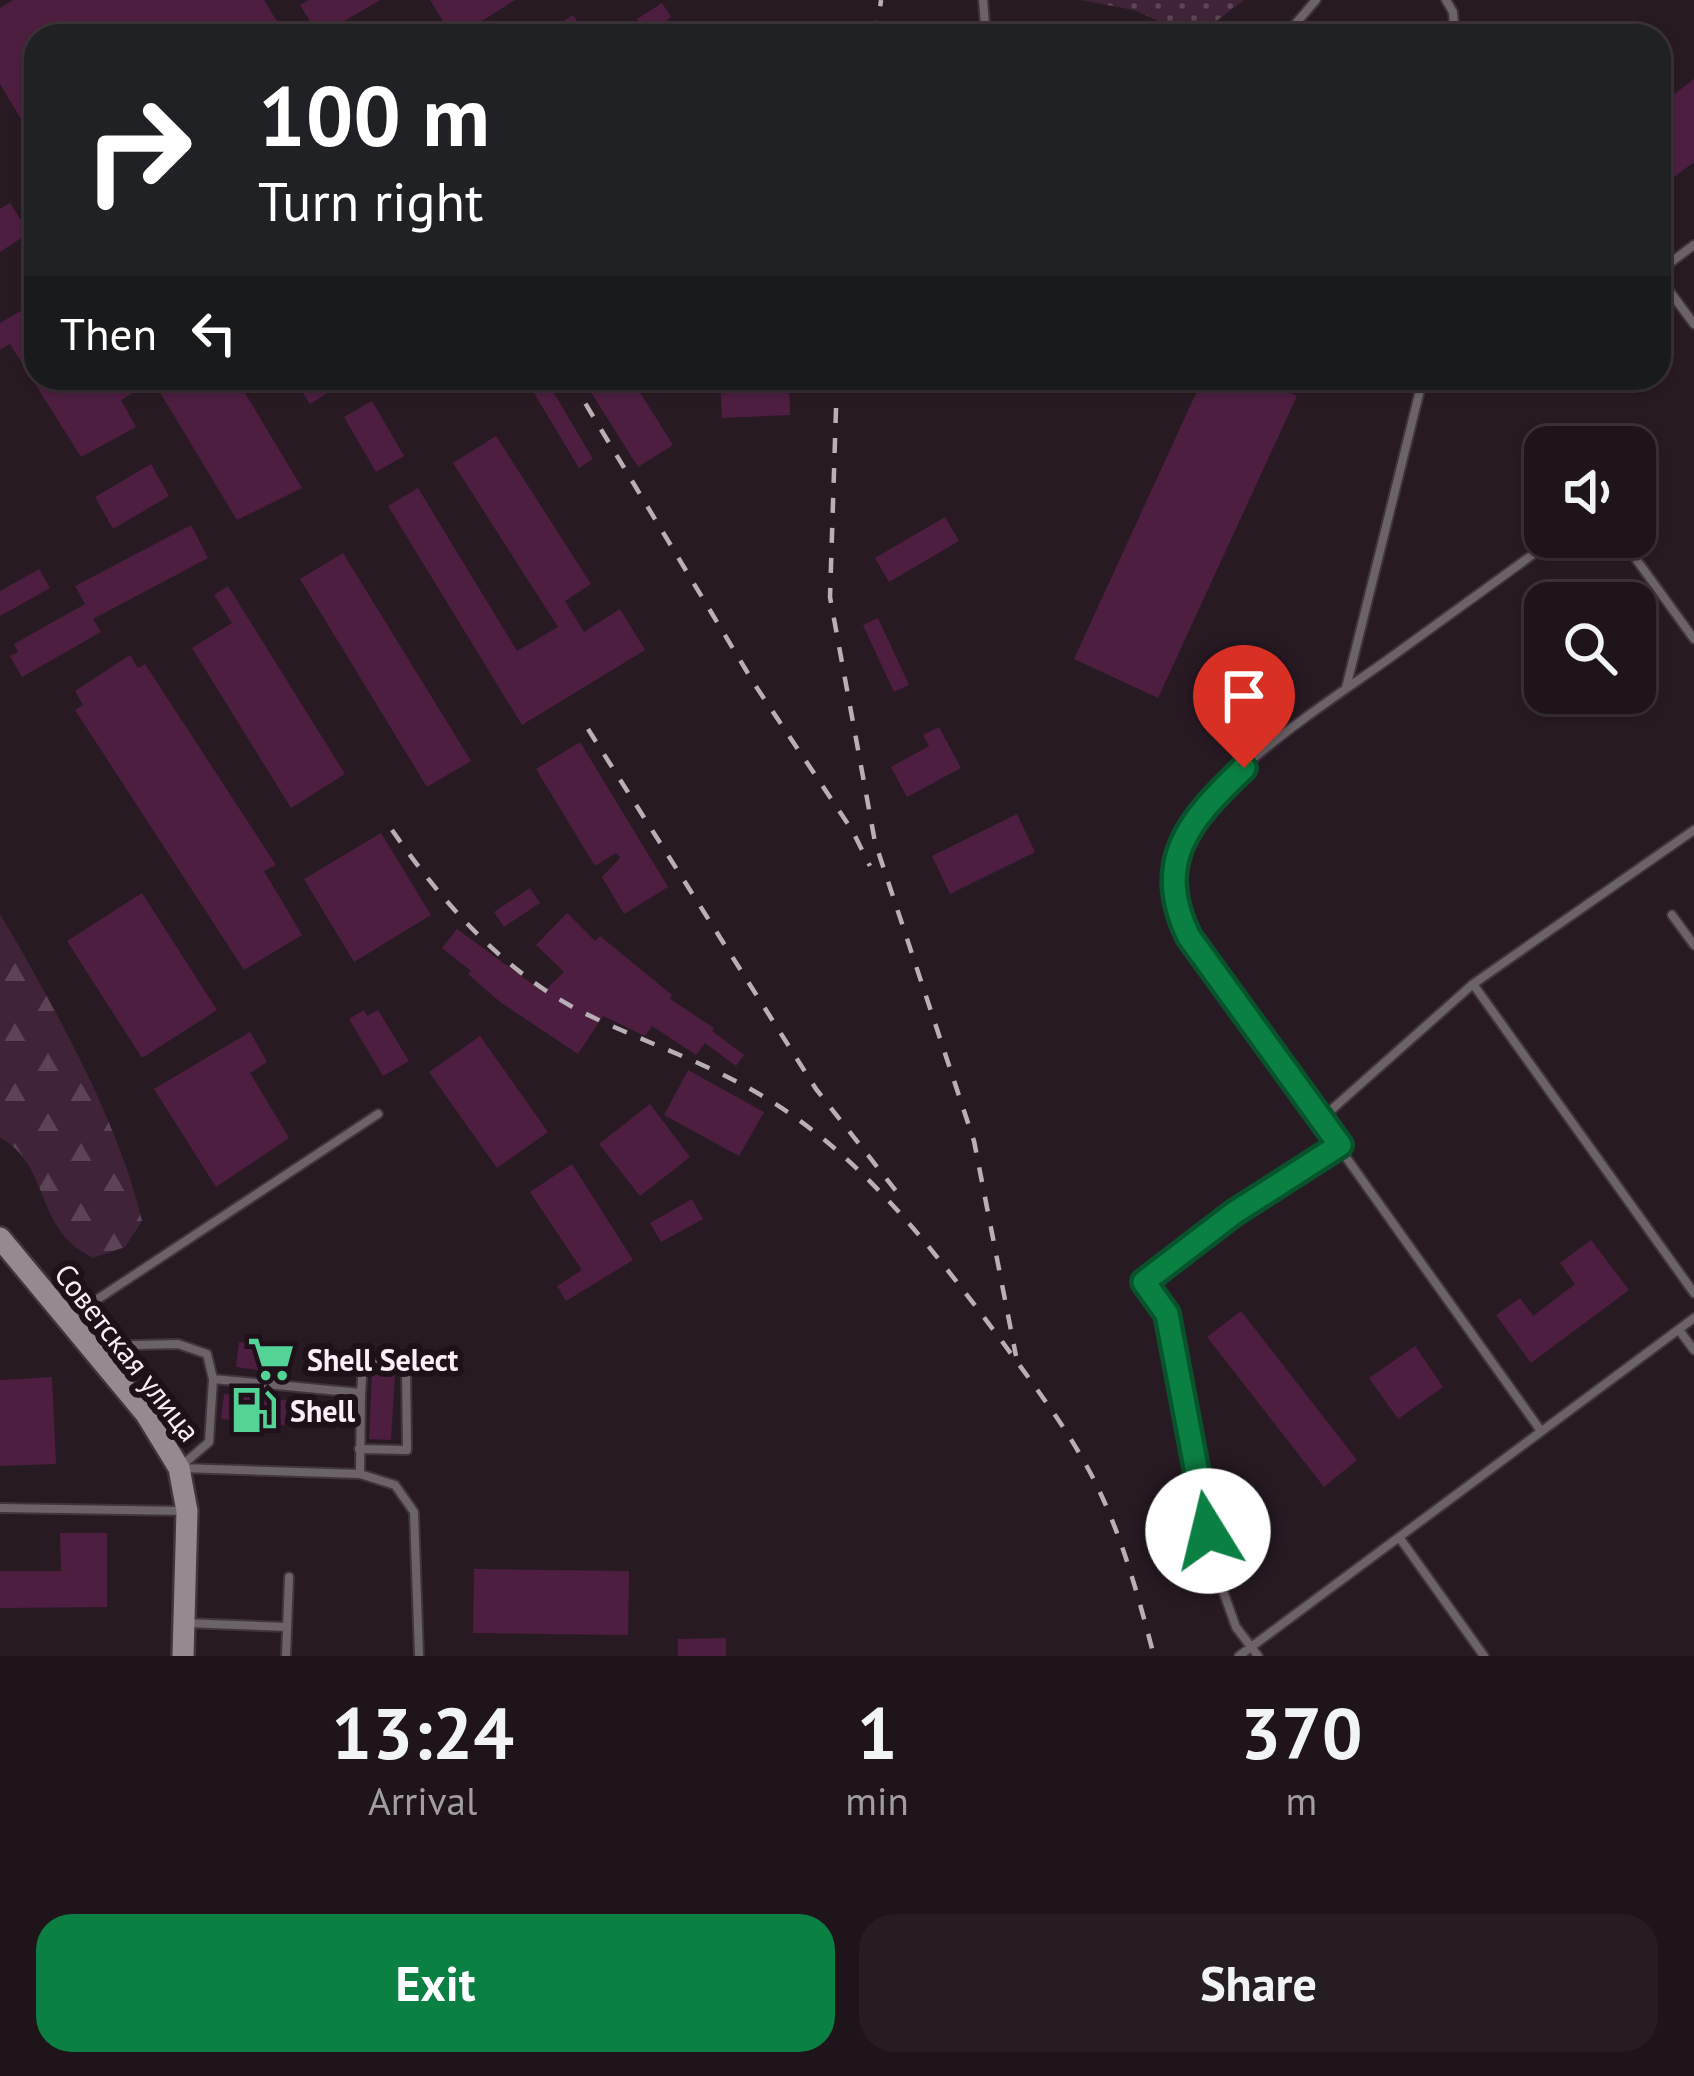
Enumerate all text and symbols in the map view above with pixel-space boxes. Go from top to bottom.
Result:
text: 100 m [258,60,490,169]
icon: right [60,72,216,228]
text: Turn right [258,166,483,236]
icon: left [181,300,247,366]
text: Then [60,304,157,362]
map controls [1524,426,1656,714]
button: sound [1524,426,1656,558]
button: search [1524,582,1656,714]
pin [1193,645,1295,768]
icon: arrive [1211,663,1277,729]
street label: Советская улица [46,1255,210,1449]
supermarket icon: Shell Select [246,1334,296,1384]
place label: Shell Select [307,1340,459,1379]
fuel station icon: Shell [229,1385,279,1435]
place label: Shell [290,1391,355,1430]
position arrow [1145,1468,1271,1594]
text: 13:24 [331,1686,514,1779]
text: 1 [857,1686,898,1779]
text: 370 [1240,1686,1363,1779]
text: Arrival [368,1775,477,1826]
text: min [845,1775,909,1826]
text: m [1286,1775,1317,1826]
button: Exit [36,1914,835,2052]
button: Share [859,1914,1658,2052]

